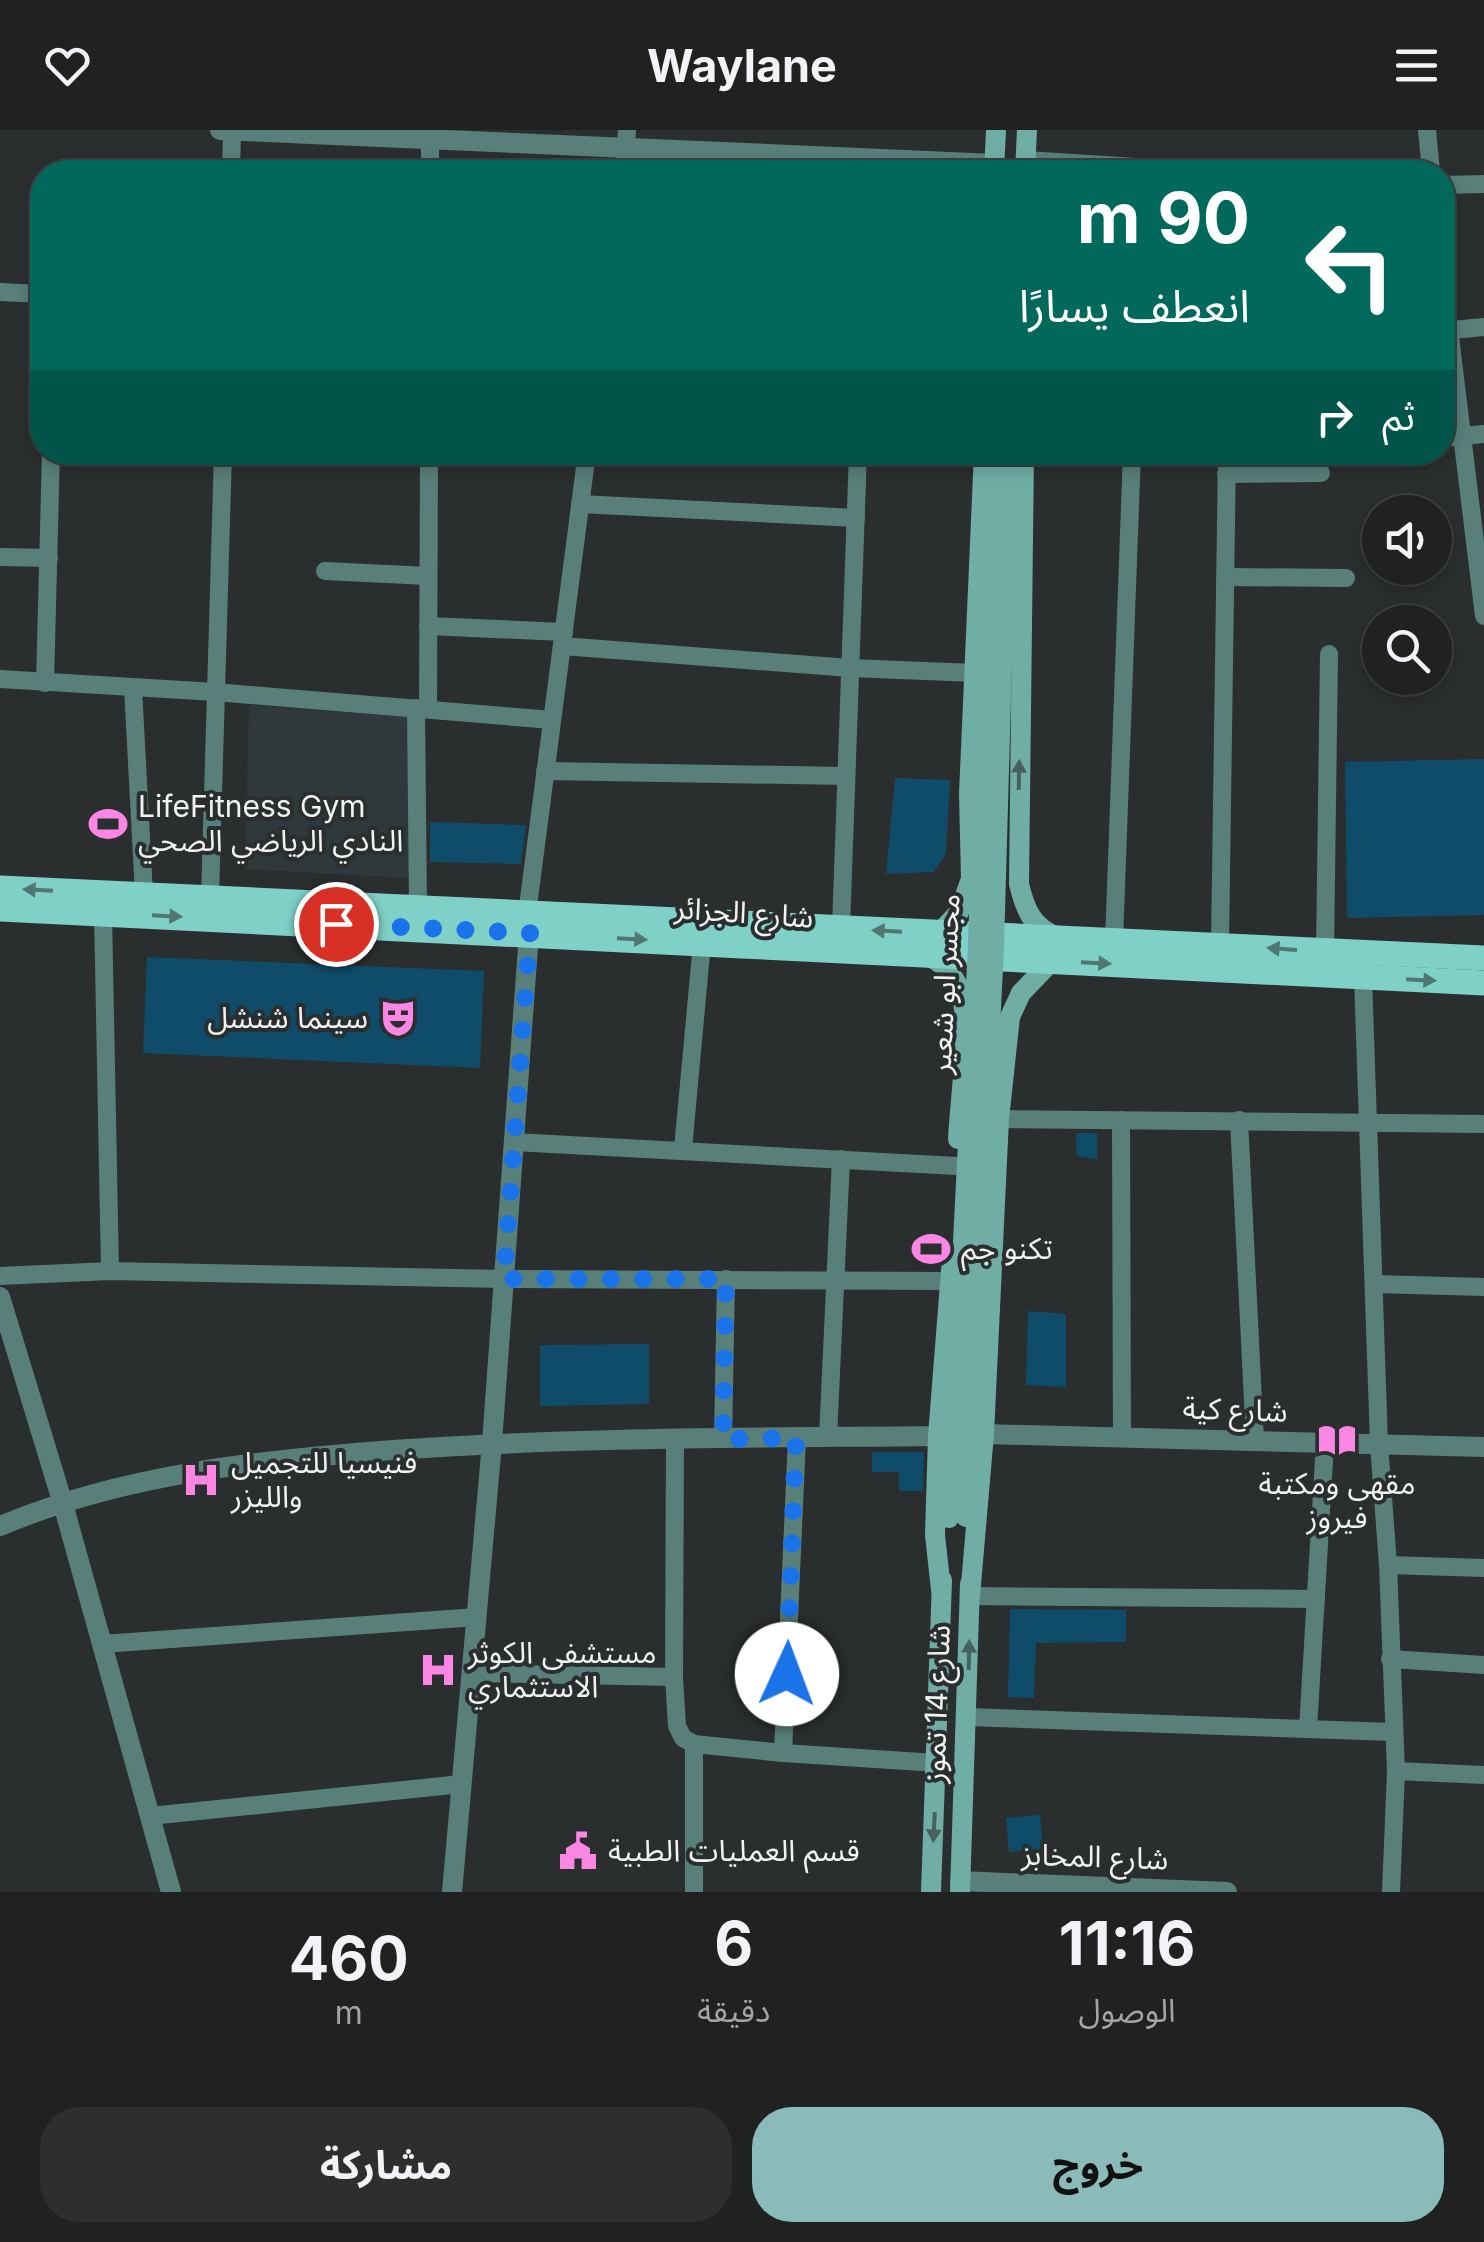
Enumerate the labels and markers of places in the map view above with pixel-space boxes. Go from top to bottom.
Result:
place label: LifeFitness Gym النادي الرياضي الصحي [138,788,403,864]
sports icon: LifeFitness Gym النادي الرياضي الصحي [87,803,129,845]
pin [294,882,379,967]
theatre icon: سينما شنشل [377,997,419,1039]
place label: سينما شنشل [207,999,368,1035]
sports icon: تكنو جم [910,1228,952,1270]
place label: تكنو جم [961,1230,1053,1272]
library icon: مقهى ومكتبة فيروز [1316,1419,1358,1461]
place label: فنيسيا للتجميل والليزر [230,1444,417,1514]
hospital icon: فنيسيا للتجميل والليزر [180,1459,222,1501]
place label: مقهى ومكتبة فيروز [1259,1465,1415,1535]
place label: مستشفى الكوثر الاستثماري [467,1634,657,1710]
hospital icon: مستشفى الكوثر الاستثماري [417,1649,459,1691]
public building icon: قسم العمليات الطبية [557,1830,599,1872]
place label: قسم العمليات الطبية [608,1832,860,1874]

